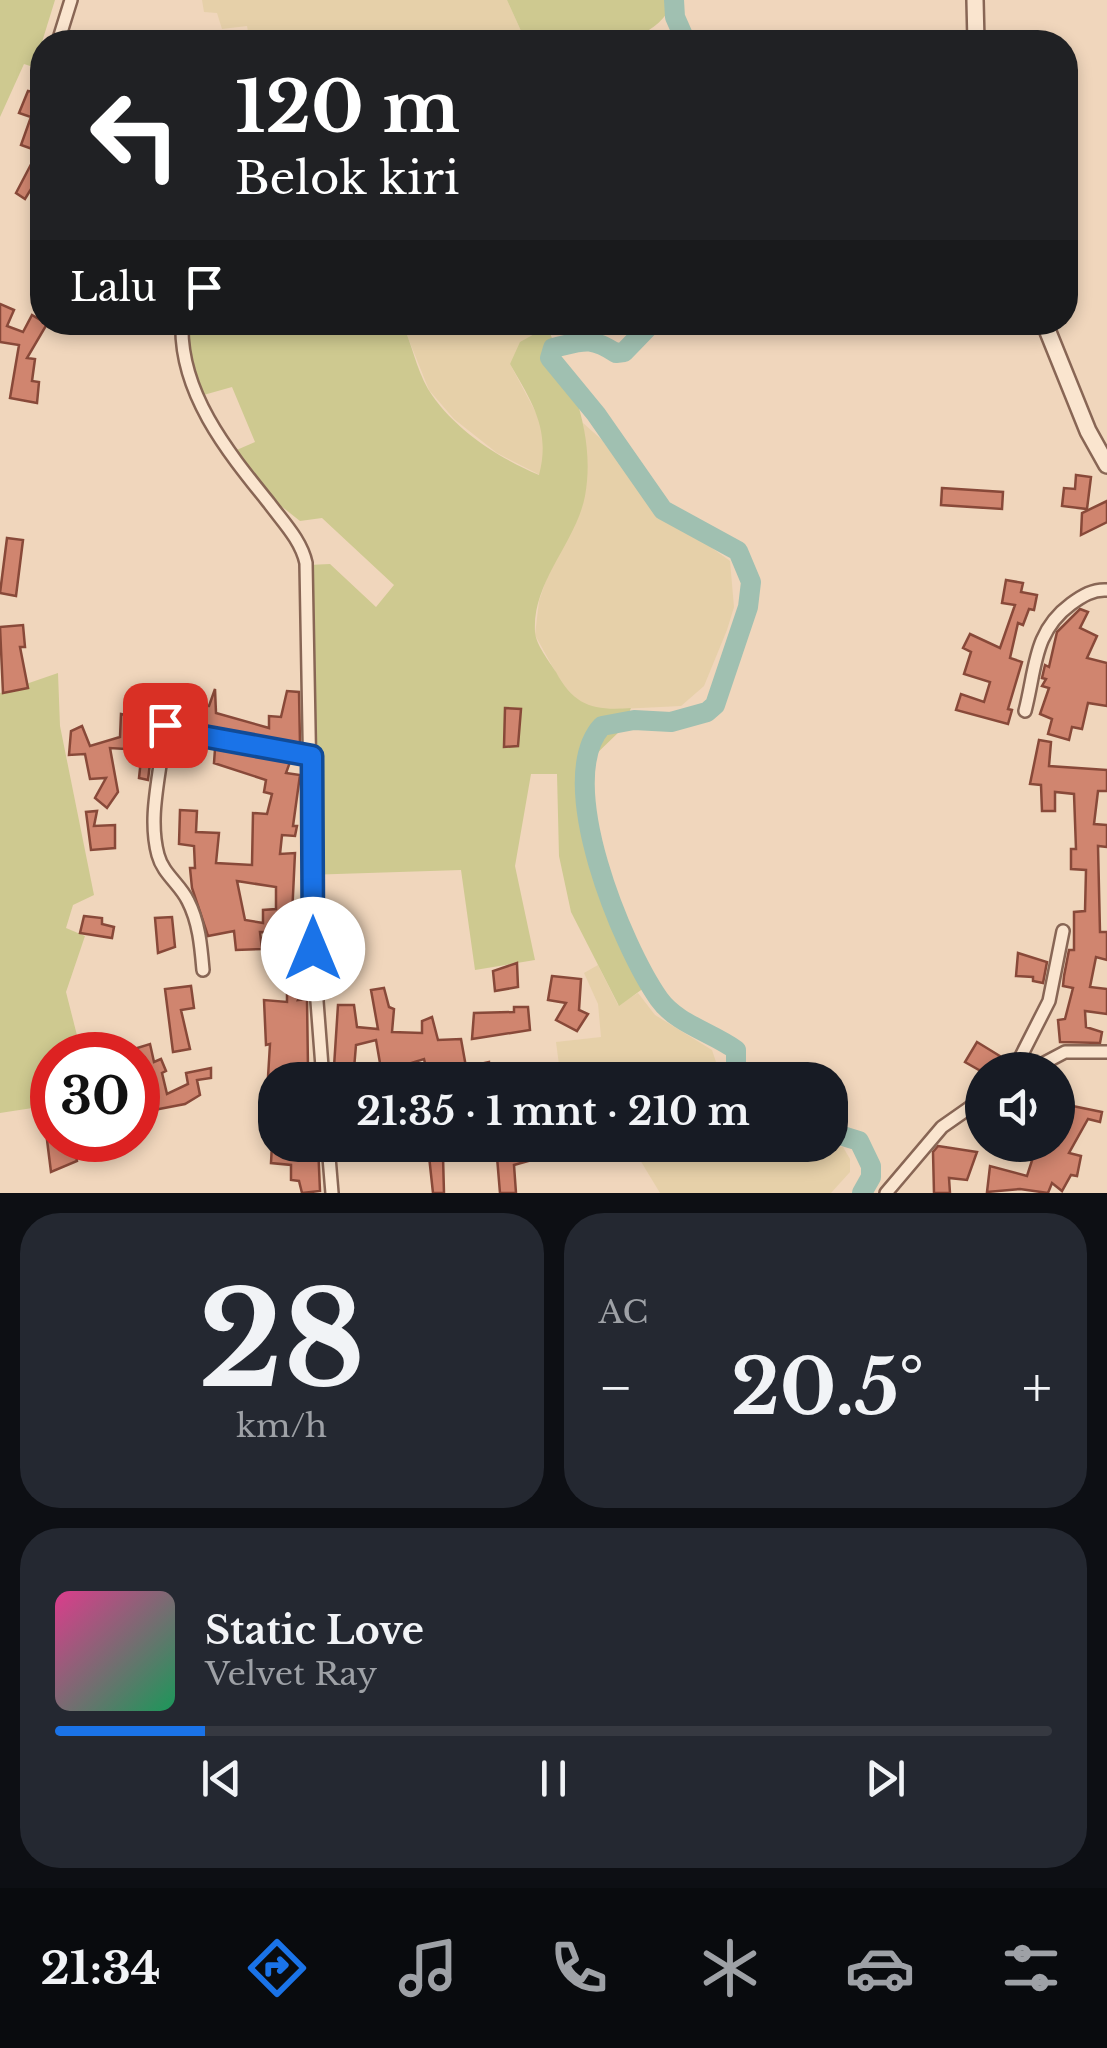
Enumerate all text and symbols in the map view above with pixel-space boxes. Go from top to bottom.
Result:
text: 120 m [235,64,460,151]
icon: left [70,70,200,200]
text: Belok kiri [235,150,459,206]
icon: arrive [177,260,232,315]
text: Lalu [70,264,157,311]
pin [123,683,208,768]
icon: arrive [138,698,193,753]
position arrow [261,897,365,1001]
speed limit sign: 30 [30,1032,160,1162]
map controls [965,1052,1075,1162]
button: sound [965,1052,1075,1162]
text: 21:35 · 1 mnt · 210 m [356,1088,750,1135]
text: 28 [198,1260,365,1421]
text: AC [599,1292,648,1332]
text: 20.5° [731,1341,924,1434]
text: − [599,1354,633,1422]
text: + [1022,1354,1052,1422]
text: km/h [236,1406,327,1446]
text: Static Love [205,1607,424,1654]
text: Velvet Ray [205,1654,377,1694]
icon: previous [194,1751,249,1806]
icon: pause [526,1751,581,1806]
icon: next [858,1751,913,1806]
icon: directions [242,1933,312,2003]
icon: music [393,1933,463,2003]
icon: phone [544,1933,614,2003]
icon: climate [695,1933,765,2003]
icon: car [845,1933,915,2003]
icon: filters [996,1933,1066,2003]
text: 21:34 [40,1940,161,1996]

